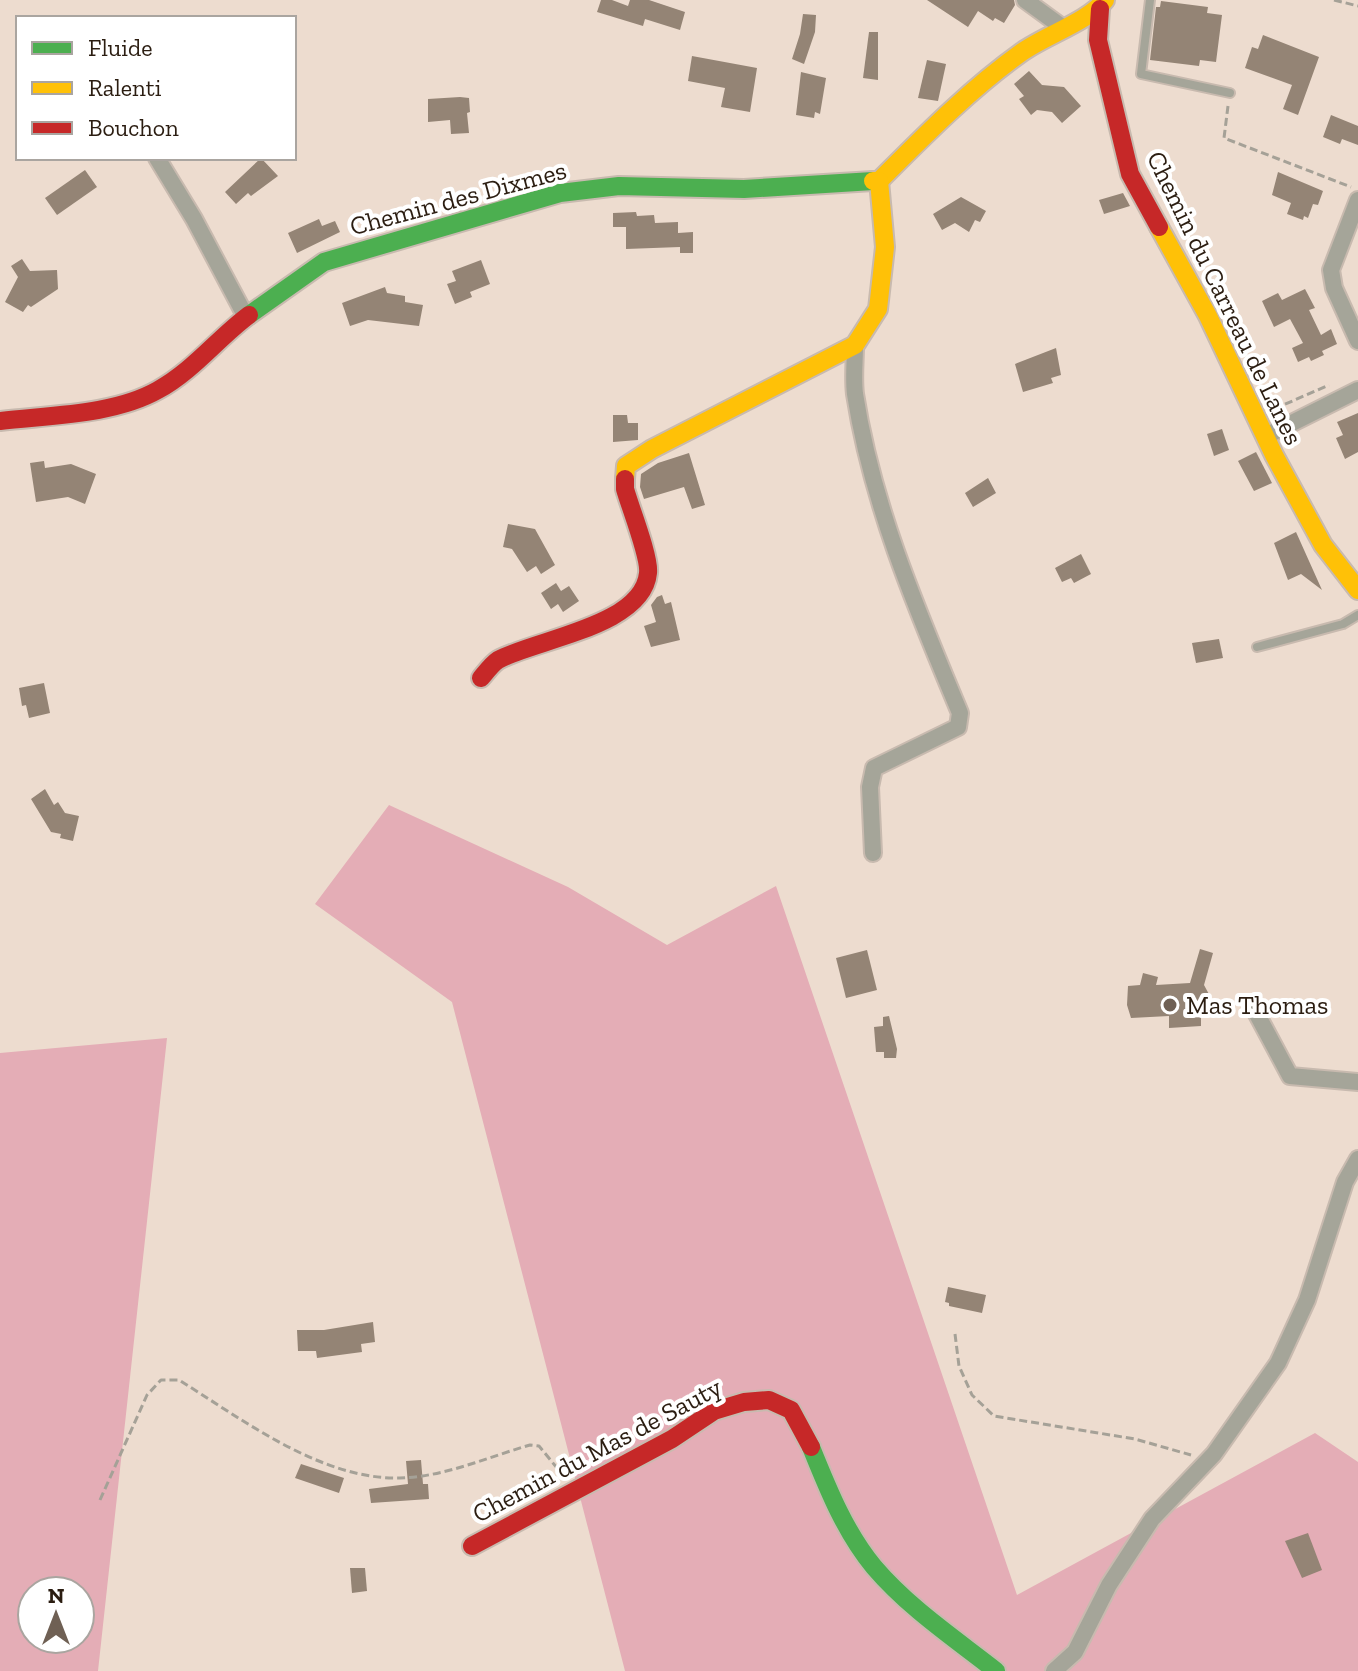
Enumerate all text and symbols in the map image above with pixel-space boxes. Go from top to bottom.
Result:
legend [16,16,296,160]
text: Fluide [88,33,152,62]
text: Ralenti [88,73,162,102]
text: Bouchon [88,113,179,142]
street label: Chemin du Carreau de Lanes [1140,146,1310,450]
street label: Chemin des Dixmes [346,154,570,242]
place label: Mas Thomas [1186,989,1328,1021]
marker: Mas Thomas [1161,996,1179,1014]
street label: Chemin du Mas de Sauty [467,1370,728,1529]
north arrow [16,1575,96,1655]
text: N [48,1582,65,1609]

